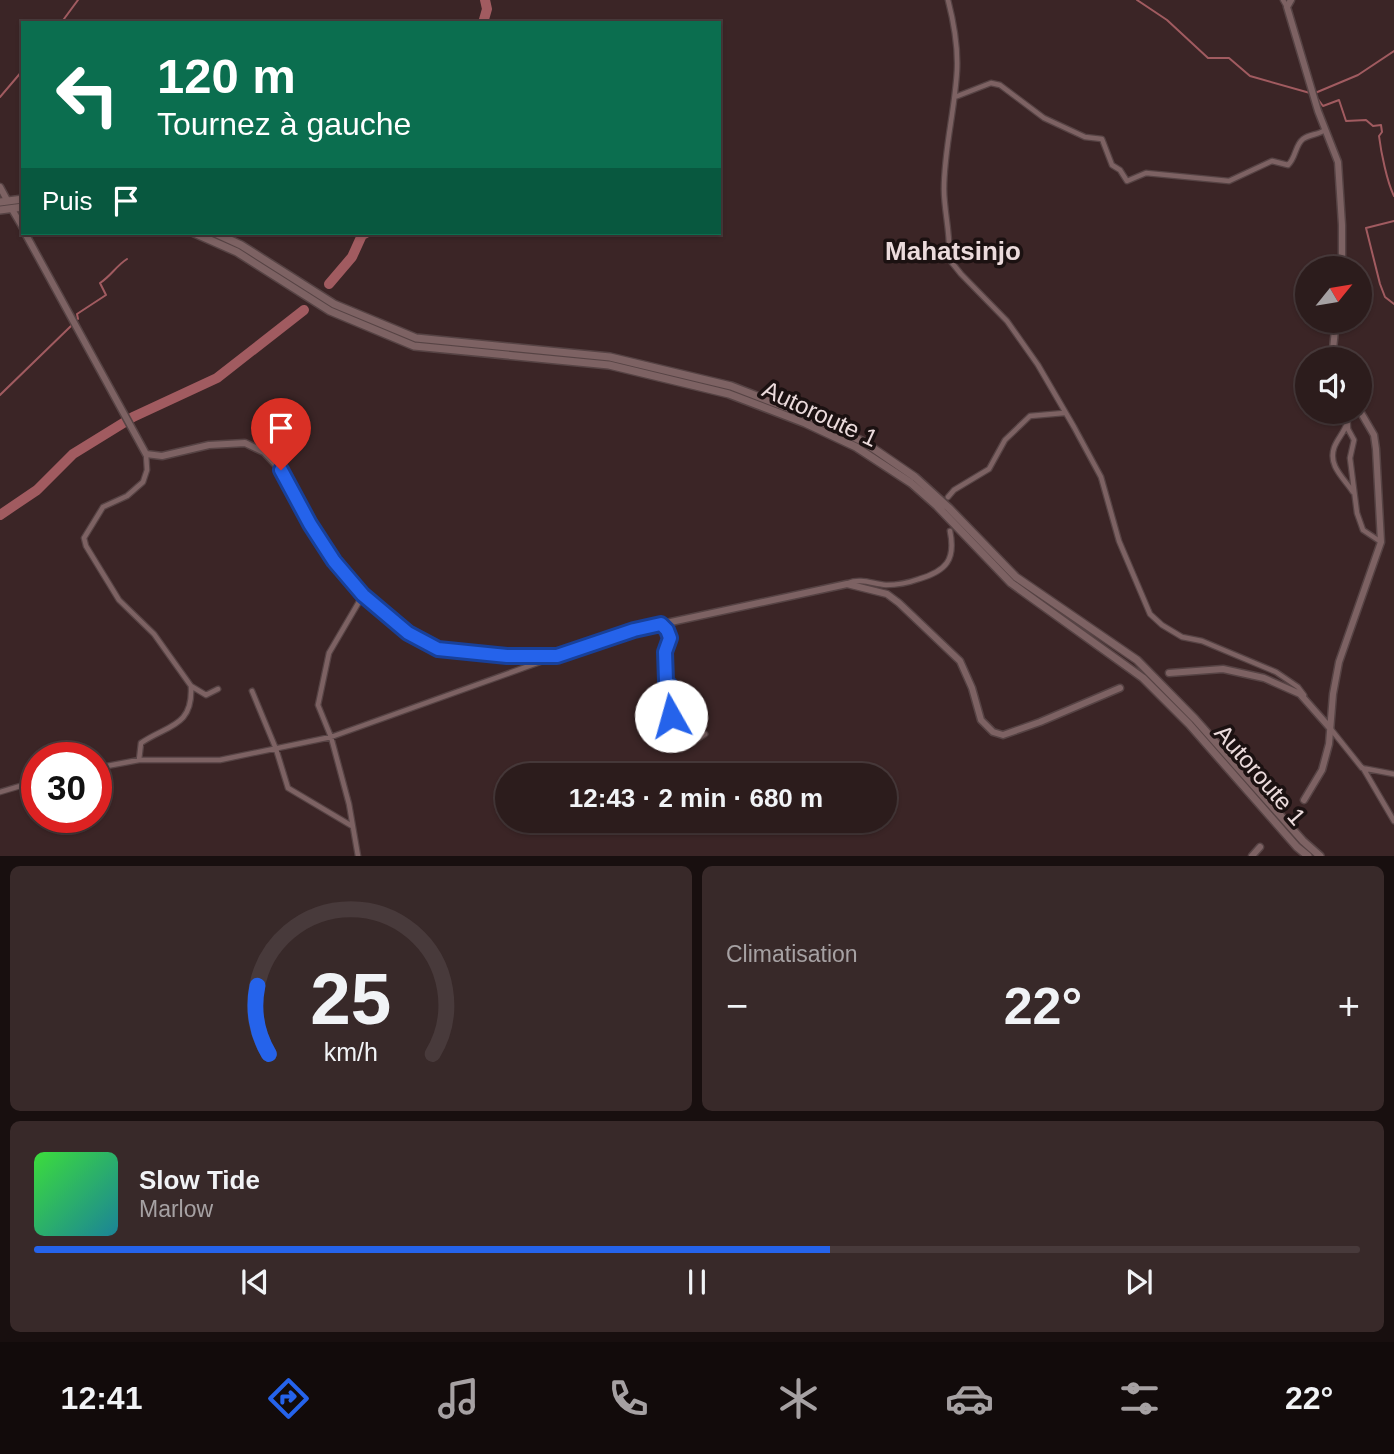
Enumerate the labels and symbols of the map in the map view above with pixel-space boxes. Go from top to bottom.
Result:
district label: Mahatsinjo [885,236,1021,266]
north arrow [1295,256,1372,332]
street label: Autoroute 1 [758,375,882,452]
pin [251,398,311,470]
position arrow [634,679,708,753]
street label: Autoroute 1 [1209,719,1311,830]
speed limit sign: 30 [21,742,112,833]

